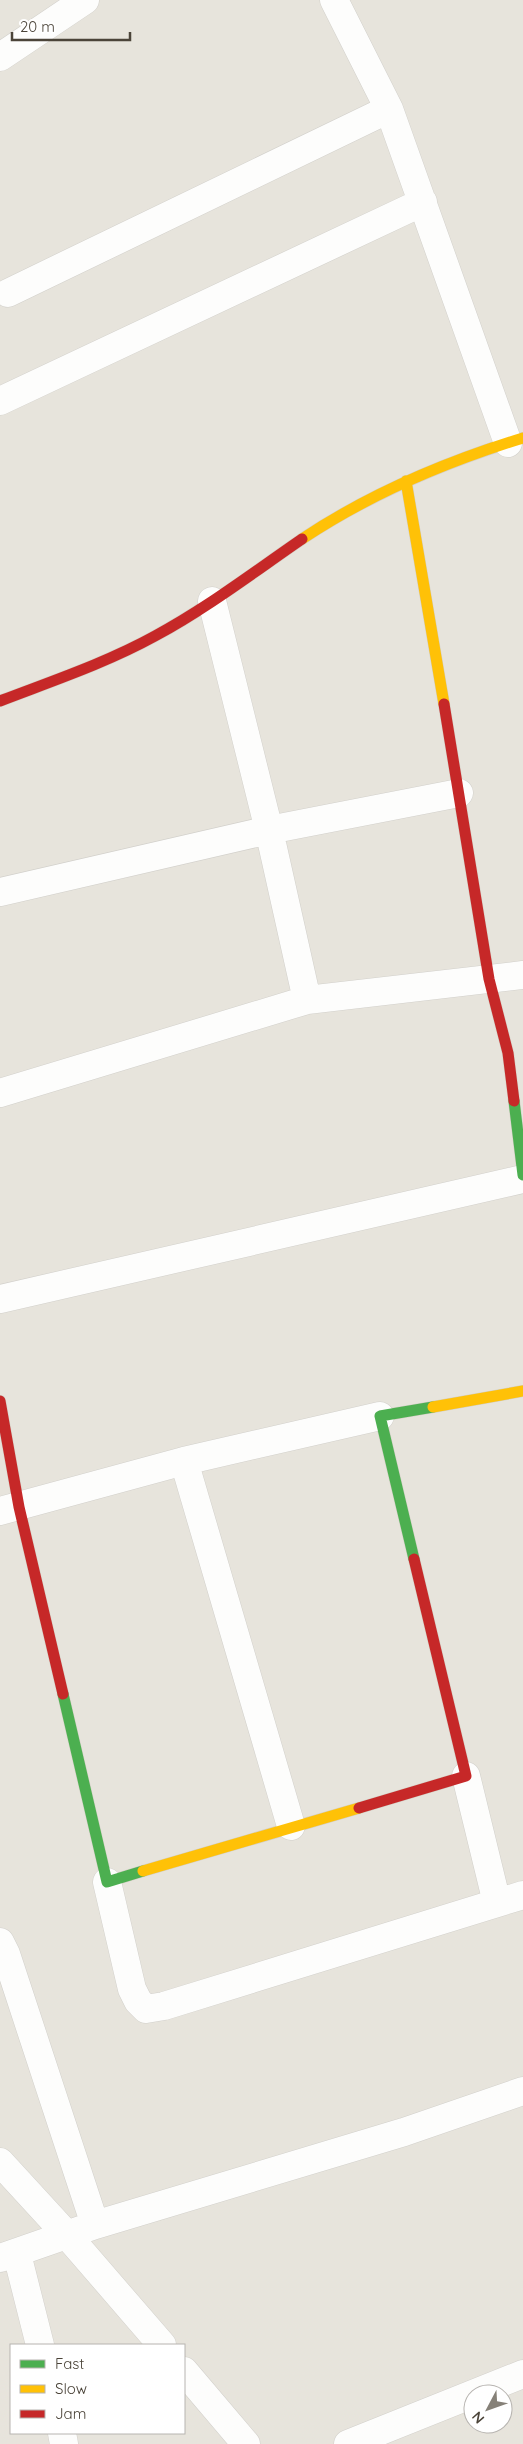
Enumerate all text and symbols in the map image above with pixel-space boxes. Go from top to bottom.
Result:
scale bar [12,10,130,42]
text: 20 m [20,17,55,36]
legend [10,2344,185,2434]
text: Fast [55,2354,84,2373]
text: Slow [55,2379,87,2398]
north arrow [463,2384,513,2434]
text: Jam [55,2404,86,2423]
text: N [468,2408,488,2427]

